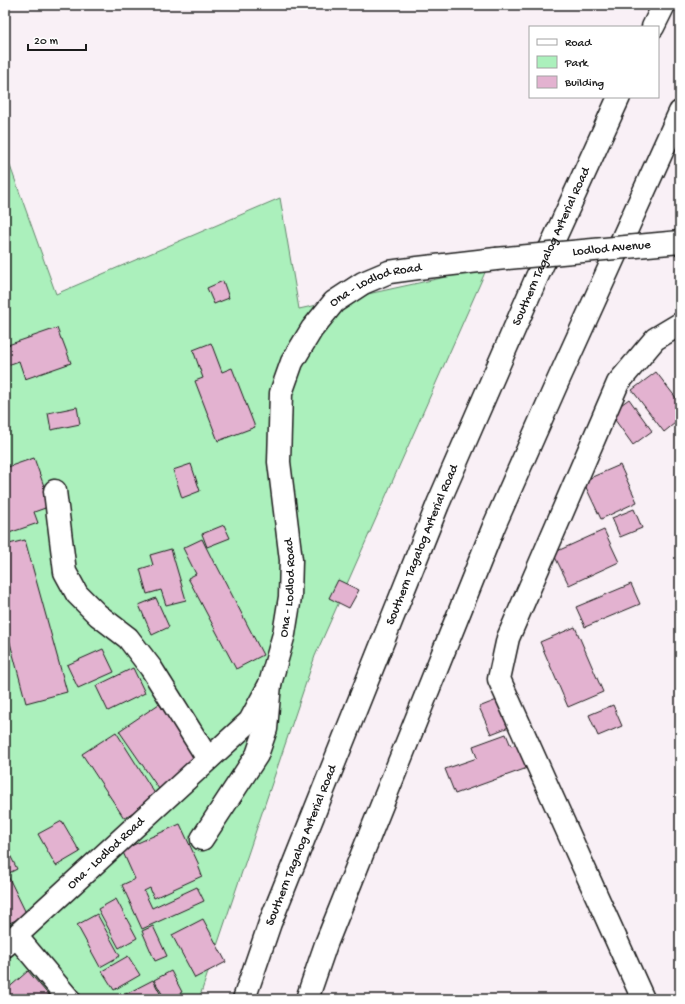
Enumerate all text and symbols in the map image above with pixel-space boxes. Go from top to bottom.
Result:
scale bar [28,26,86,52]
legend [529,26,659,98]
text: 20 m [34,35,59,49]
text: Road [565,37,592,51]
text: Park [564,57,590,71]
text: Building [564,77,604,91]
street label: Southern Tagalog Arterial Road [509,164,594,328]
street label: Lodlod Avenue [572,237,652,259]
street label: Ona - Lodlod Road [327,260,424,310]
street label: Southern Tagalog Arterial Road [383,461,462,627]
street label: Ona - Lodlod Road [276,536,299,638]
street label: Southern Tagalog Arterial Road [262,761,341,928]
street label: Ona - Lodlod Road [64,813,149,892]

